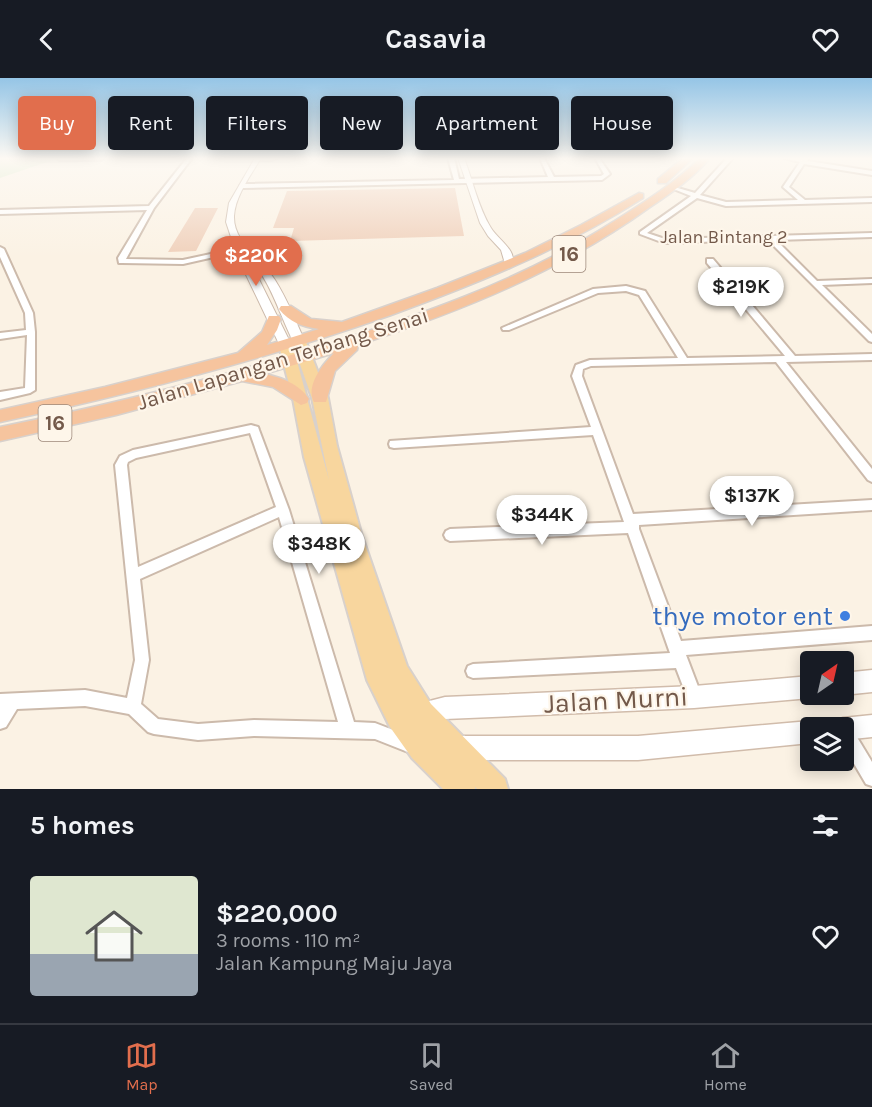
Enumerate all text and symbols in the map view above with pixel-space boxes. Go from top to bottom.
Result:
icon: back [30,23,63,56]
text: Casavia [385,23,487,55]
icon: heart [809,23,842,56]
chip: Buy [18,96,96,150]
chip: Rent [108,96,194,150]
chip: Filters [206,96,308,150]
chip: New [320,96,403,150]
chip: Apartment [415,96,559,150]
chip: House [571,96,673,150]
street label: Jalan Bintang 2 [660,226,788,248]
pin: $220K [214,236,298,287]
road number: 16 [552,236,586,272]
text: $220K [224,244,288,267]
pin: $219K [699,267,783,318]
text: $219K [712,275,770,298]
street label: Jalan Lapangan Terbang Senai [134,302,432,416]
road number: 16 [38,405,72,441]
pin: $137K [710,476,794,527]
text: $137K [724,484,780,507]
pin: $344K [500,495,584,546]
text: $344K [510,503,574,526]
pin: $348K [277,524,361,575]
text: $348K [287,532,351,555]
place label: thye motor ent [652,600,833,632]
marker: thye motor ent [838,609,852,623]
north arrow [800,651,854,705]
map controls [800,651,854,771]
street label: Jalan Murni [543,680,689,720]
button: layers [800,717,854,771]
icon: filters [809,809,842,842]
text: 5 homes [30,810,135,841]
text: $220,000 [216,898,338,929]
icon: home [78,900,150,972]
icon: heart [809,920,842,953]
text: 3 rooms · 110 m² [216,929,361,952]
text: Jalan Kampung Maju Jaya [216,952,453,975]
tab: Map [125,1039,158,1094]
tab: Saved [409,1039,453,1094]
tab: Home [704,1039,747,1094]

